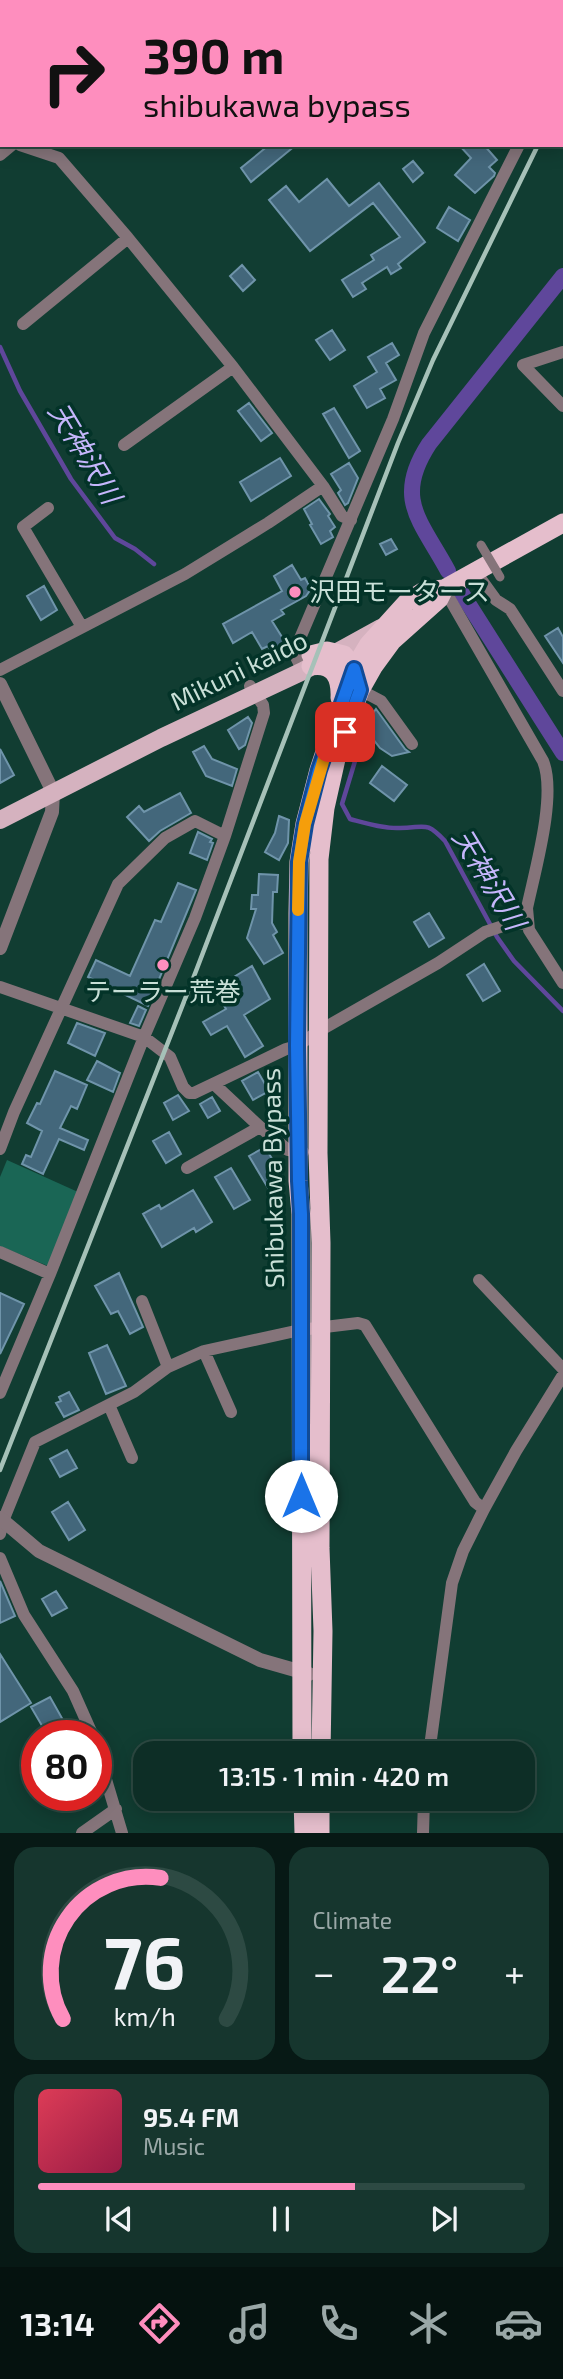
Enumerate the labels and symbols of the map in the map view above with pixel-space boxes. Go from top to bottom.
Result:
water label: 天神沢川 [42,396,131,512]
place label: 沢田モータース [309,575,490,606]
marker: 沢田モータース [287,584,303,600]
street label: Mikuni kaido [165,623,312,716]
pin [315,702,375,762]
water label: 天神沢川 [446,822,535,938]
marker: テーラー荒巻 [155,957,171,973]
place label: テーラー荒巻 [85,975,241,1006]
street label: Shibukawa Bypass [254,1068,289,1288]
position arrow [264,1459,338,1533]
speed limit sign: 80 [21,1720,112,1811]

